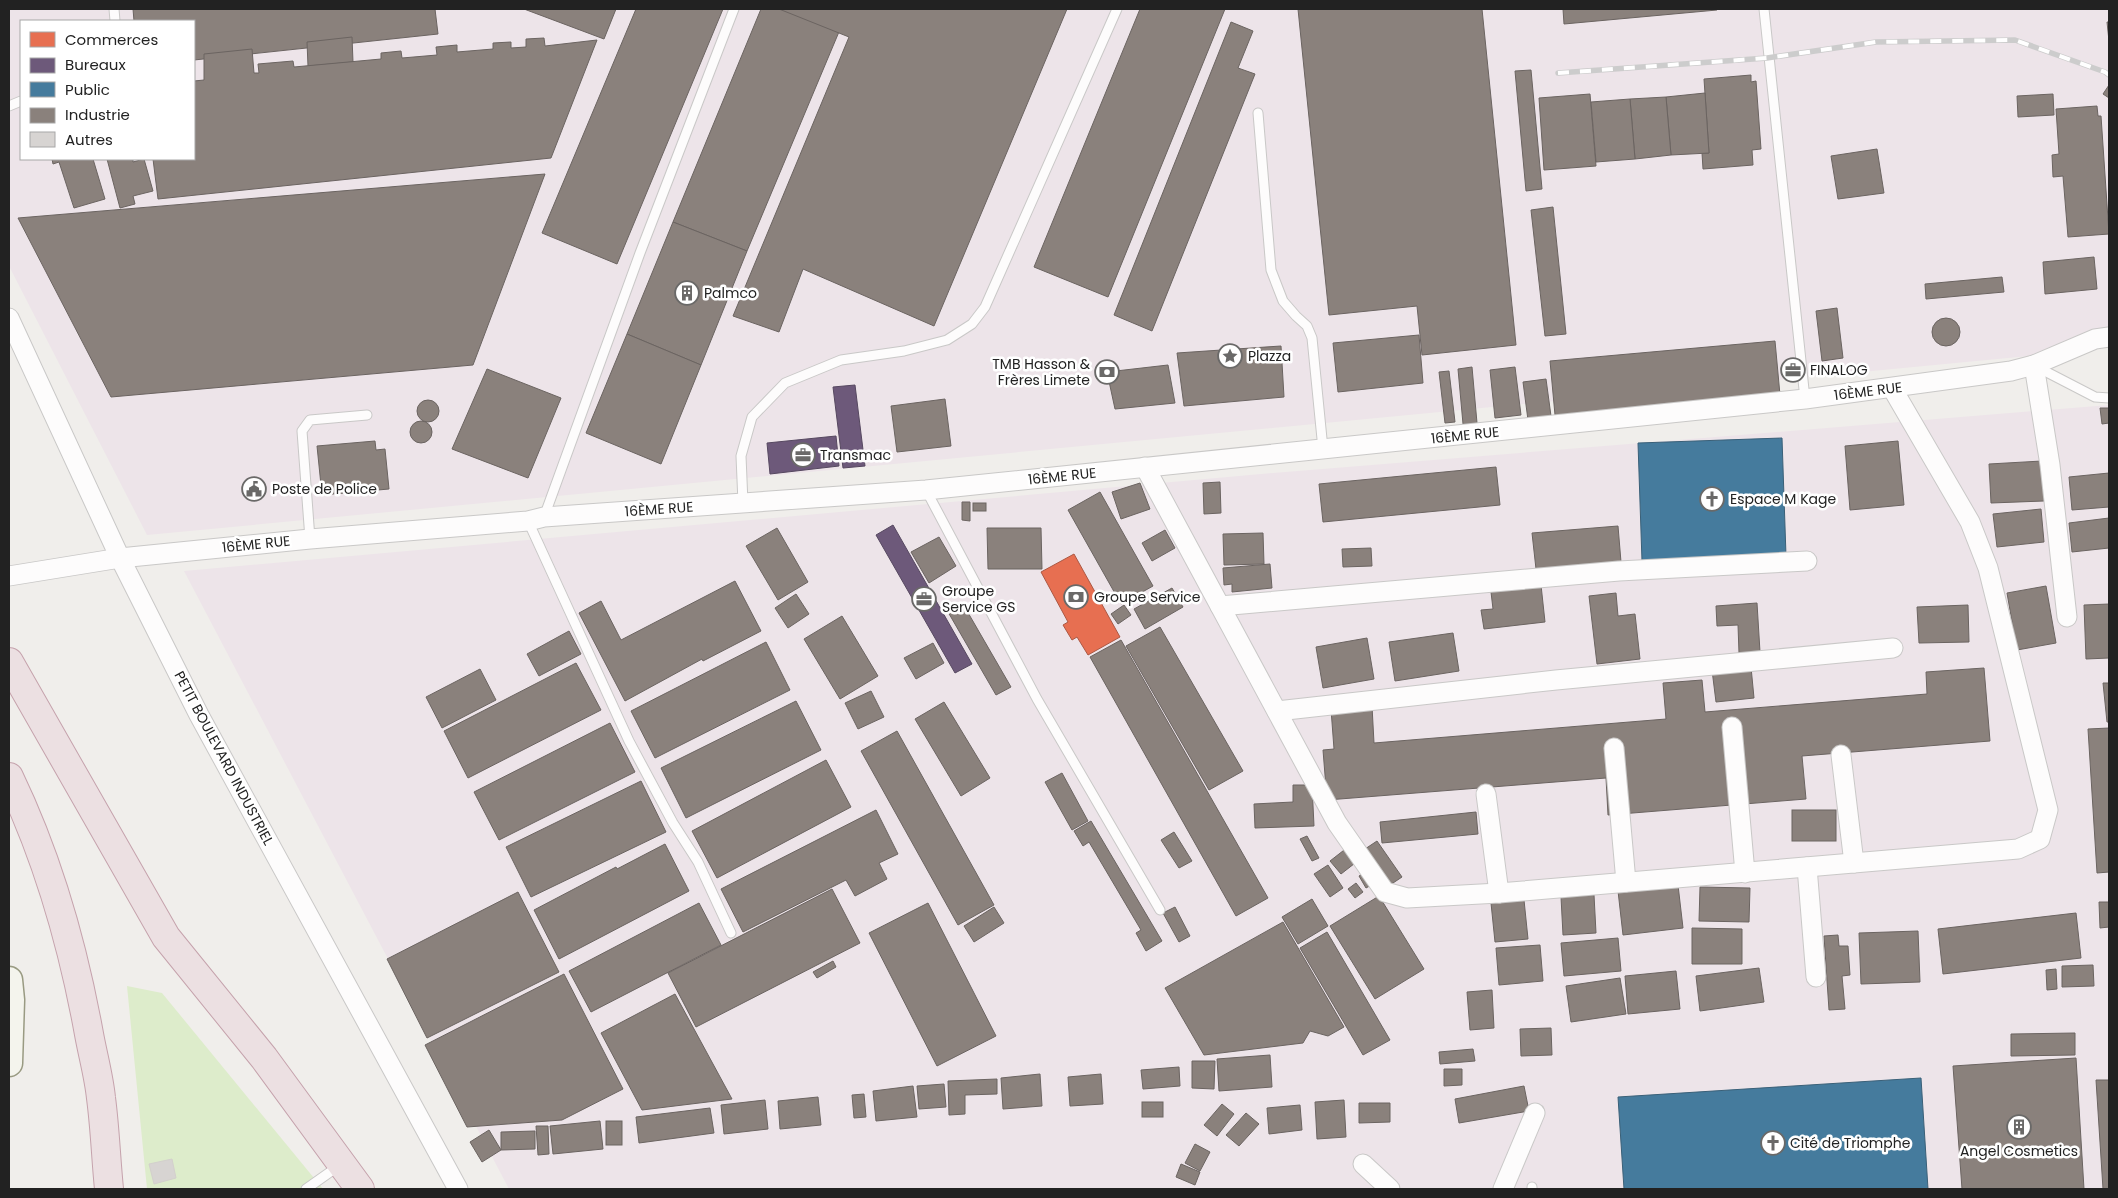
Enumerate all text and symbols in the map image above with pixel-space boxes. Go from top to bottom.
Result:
legend [20,20,195,160]
text: Commerces [65,29,158,50]
text: Bureaux [65,54,126,75]
text: Public [65,79,110,100]
text: Industrie [65,104,130,125]
text: Autres [65,129,113,150]
building icon: Palmco [674,280,700,306]
place label: Palmco [704,283,757,303]
place icon: Plazza [1217,343,1243,369]
place label: Plazza [1248,346,1291,366]
place label: TMB Hasson & Frères Limete [992,354,1091,390]
office icon: FINALOG [1780,357,1806,383]
bank icon: TMB Hasson & Frères Limete [1094,359,1120,385]
place label: FINALOG [1810,360,1868,380]
street label: 16ÈME RUE [1833,377,1903,405]
street label: 16ÈME RUE [1430,421,1500,449]
office icon: Transmac [790,442,816,468]
place label: Transmac [820,445,891,465]
street label: 16ÈME RUE [1027,462,1097,490]
public building icon: Poste de Police [241,476,267,502]
place label: Poste de Police [272,479,377,499]
church icon: Espace M Kage [1699,486,1725,512]
place label: Espace M Kage [1730,489,1836,509]
street label: 16ÈME RUE [624,497,694,521]
street label: 16ÈME RUE [221,530,291,558]
place label: Groupe Service GS [942,581,1015,617]
bank icon: Groupe Service [1063,584,1089,610]
office icon: Groupe Service GS [911,586,937,612]
place label: Groupe Service [1094,587,1201,607]
street label: PETIT BOULEVARD INDUSTRIEL [170,667,278,849]
building icon: Angel Cosmetics [2006,1114,2032,1140]
church icon: Cité de Triomphe [1760,1130,1786,1156]
place label: Cité de Triomphe [1790,1133,1911,1153]
place label: Angel Cosmetics [1960,1141,2078,1161]

